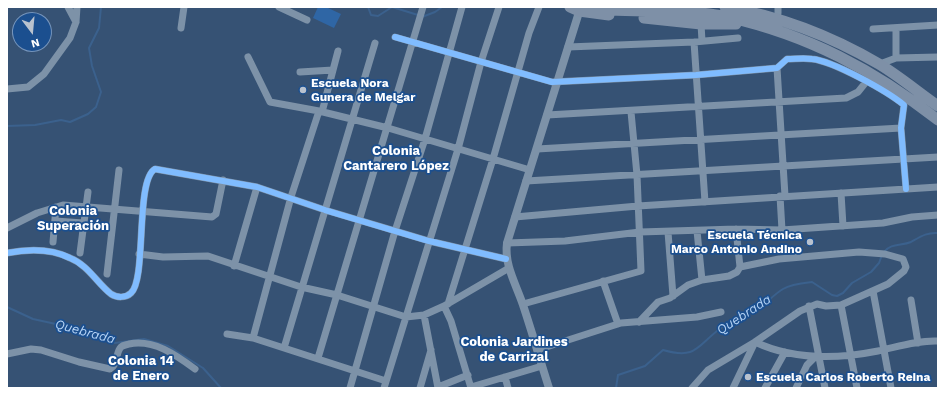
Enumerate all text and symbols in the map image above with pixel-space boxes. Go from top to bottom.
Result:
north arrow [12,12,52,52]
text: N [29,36,41,50]
place label: Escuela Nora Gunera de Melgar [311,76,415,104]
marker: Escuela Nora Gunera de Melgar [298,85,308,95]
district label: Colonia Cantarero López [343,143,449,174]
district label: Colonia Superación [37,203,109,234]
place label: Escuela Técnica Marco Antonio Andino [671,228,802,256]
marker: Escuela Técnica Marco Antonio Andino [805,237,815,247]
water label: Quebrada [714,292,774,338]
water label: Quebrada [53,316,117,348]
district label: Colonia Jardines de Carrizal [460,334,568,365]
district label: Colonia 14 de Enero [108,353,174,384]
place label: Escuela Carlos Roberto Reina [756,370,930,384]
marker: Escuela Carlos Roberto Reina [743,372,753,382]

